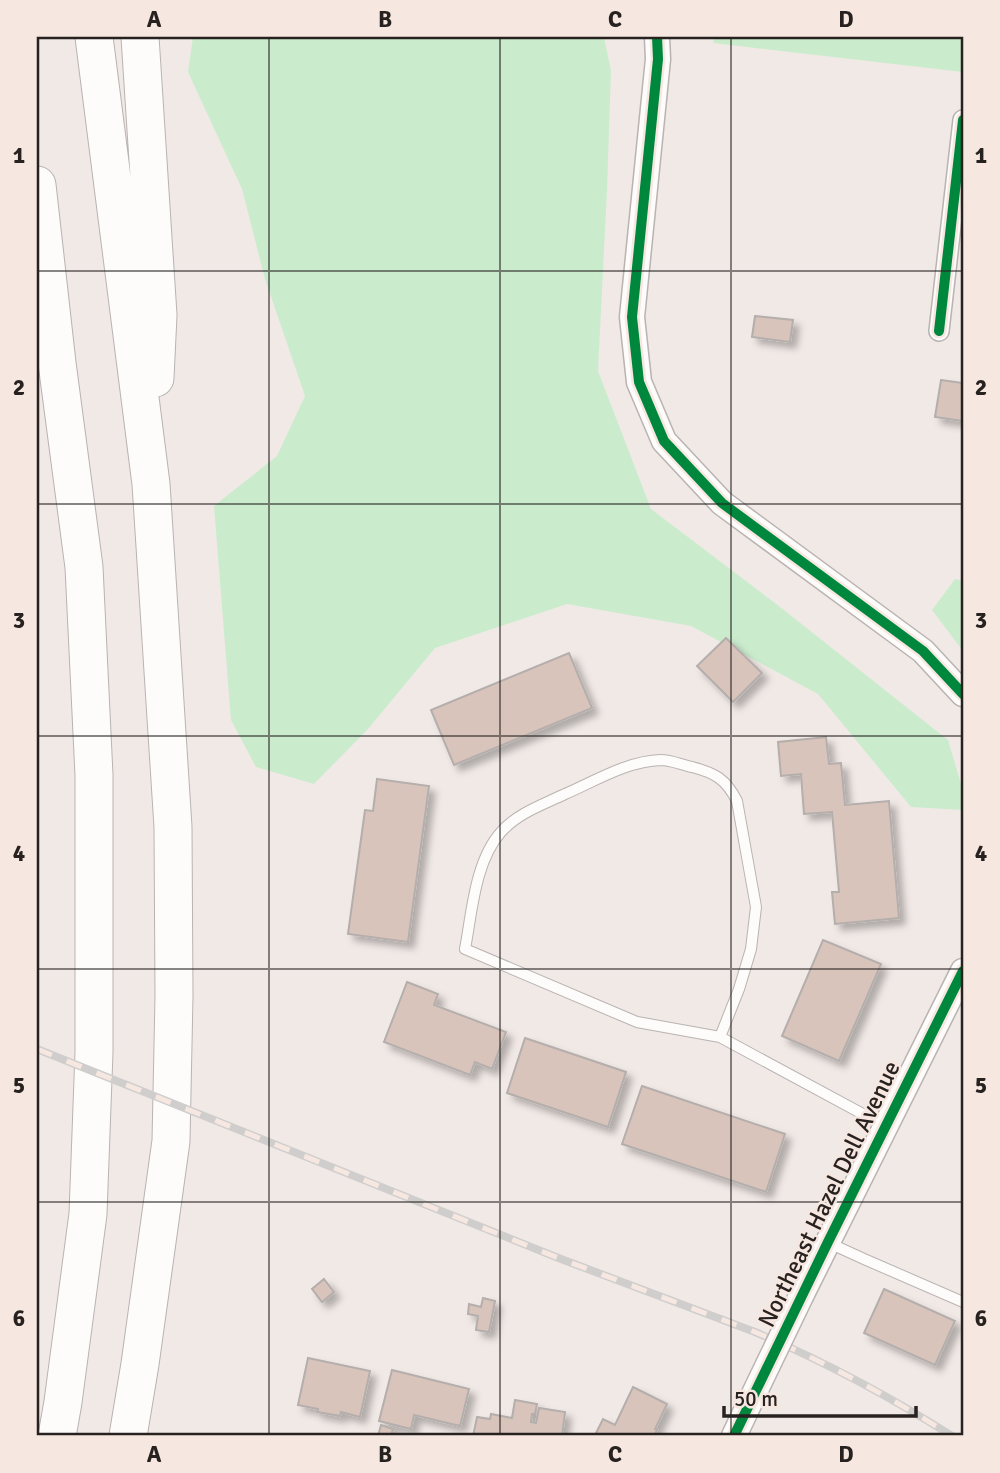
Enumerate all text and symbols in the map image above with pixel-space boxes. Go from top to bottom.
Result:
text: A [147,5,162,34]
text: B [378,5,392,34]
text: C [608,5,622,34]
text: D [838,5,854,34]
text: 1 [13,141,25,170]
text: 1 [975,141,987,170]
text: 2 [13,373,25,402]
text: 2 [975,373,987,402]
text: 3 [13,606,25,635]
text: 3 [975,606,987,635]
text: 4 [13,839,25,868]
text: 4 [975,839,987,868]
street label: Northeast Hazel Dell Avenue [751,1056,907,1332]
text: 5 [13,1071,25,1100]
text: 5 [975,1071,987,1100]
text: 6 [13,1304,25,1333]
text: 6 [975,1304,987,1333]
scale bar [724,1375,916,1419]
text: 50 m [734,1386,778,1412]
text: A [147,1440,162,1469]
text: B [378,1440,392,1469]
text: C [608,1440,622,1469]
text: D [838,1440,854,1469]

